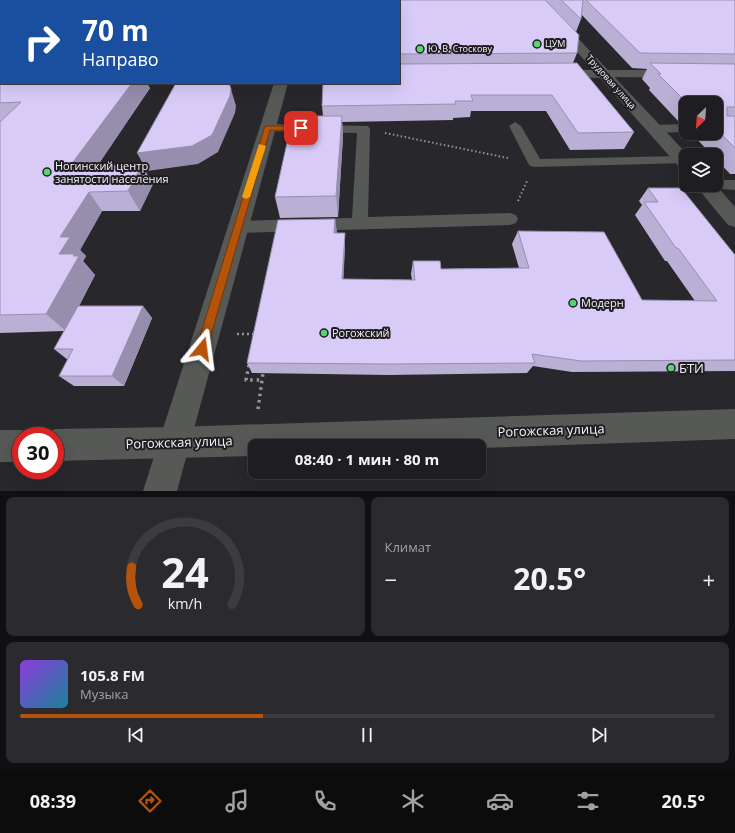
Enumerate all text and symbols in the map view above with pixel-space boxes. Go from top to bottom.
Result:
text: 70 m [82,11,149,49]
icon: right [16,16,68,68]
place label: ЦУМ [545,37,565,50]
marker: ЦУМ [532,39,542,49]
place label: Ю. В. Стоскову [428,42,493,55]
marker: Ю. В. Стоскову [415,44,425,54]
text: Направо [82,47,159,71]
street label: Трудовая улица [583,52,639,112]
north arrow [679,96,723,140]
map controls [679,96,723,192]
pin [284,111,318,145]
icon: arrive [290,117,312,139]
button: layers [679,148,723,192]
place label: Ногинский центр занятости населения [55,158,169,186]
marker: Ногинский центр занятости населения [42,167,52,177]
place label: Модерн [581,295,624,310]
marker: Модерн [568,298,578,308]
place label: Рогожский [332,325,390,340]
position arrow [181,328,223,370]
marker: Рогожский [319,328,329,338]
place label: БТИ [679,359,704,377]
marker: БТИ [666,363,676,373]
street label: Рогожская улица [497,419,605,441]
speed limit sign: 30 [12,427,64,479]
street label: Рогожская улица [125,431,233,453]
text: 08:40 · 1 мин · 80 m [295,449,439,469]
text: Климат [385,538,431,556]
text: 24 [161,543,209,599]
text: 20.5° [513,558,586,599]
text: − [385,564,397,594]
text: + [702,564,715,594]
text: km/h [168,593,203,612]
text: 105.8 FM [80,665,145,685]
text: Музыка [80,685,128,703]
icon: previous [125,724,147,746]
icon: pause [356,724,378,746]
icon: next [588,724,610,746]
icon: directions [136,787,164,815]
icon: music [223,787,251,815]
icon: phone [311,787,339,815]
icon: climate [399,787,427,815]
icon: car [486,787,514,815]
icon: filters [574,787,602,815]
text: 08:39 [30,789,76,813]
text: 20.5° [661,789,705,813]

